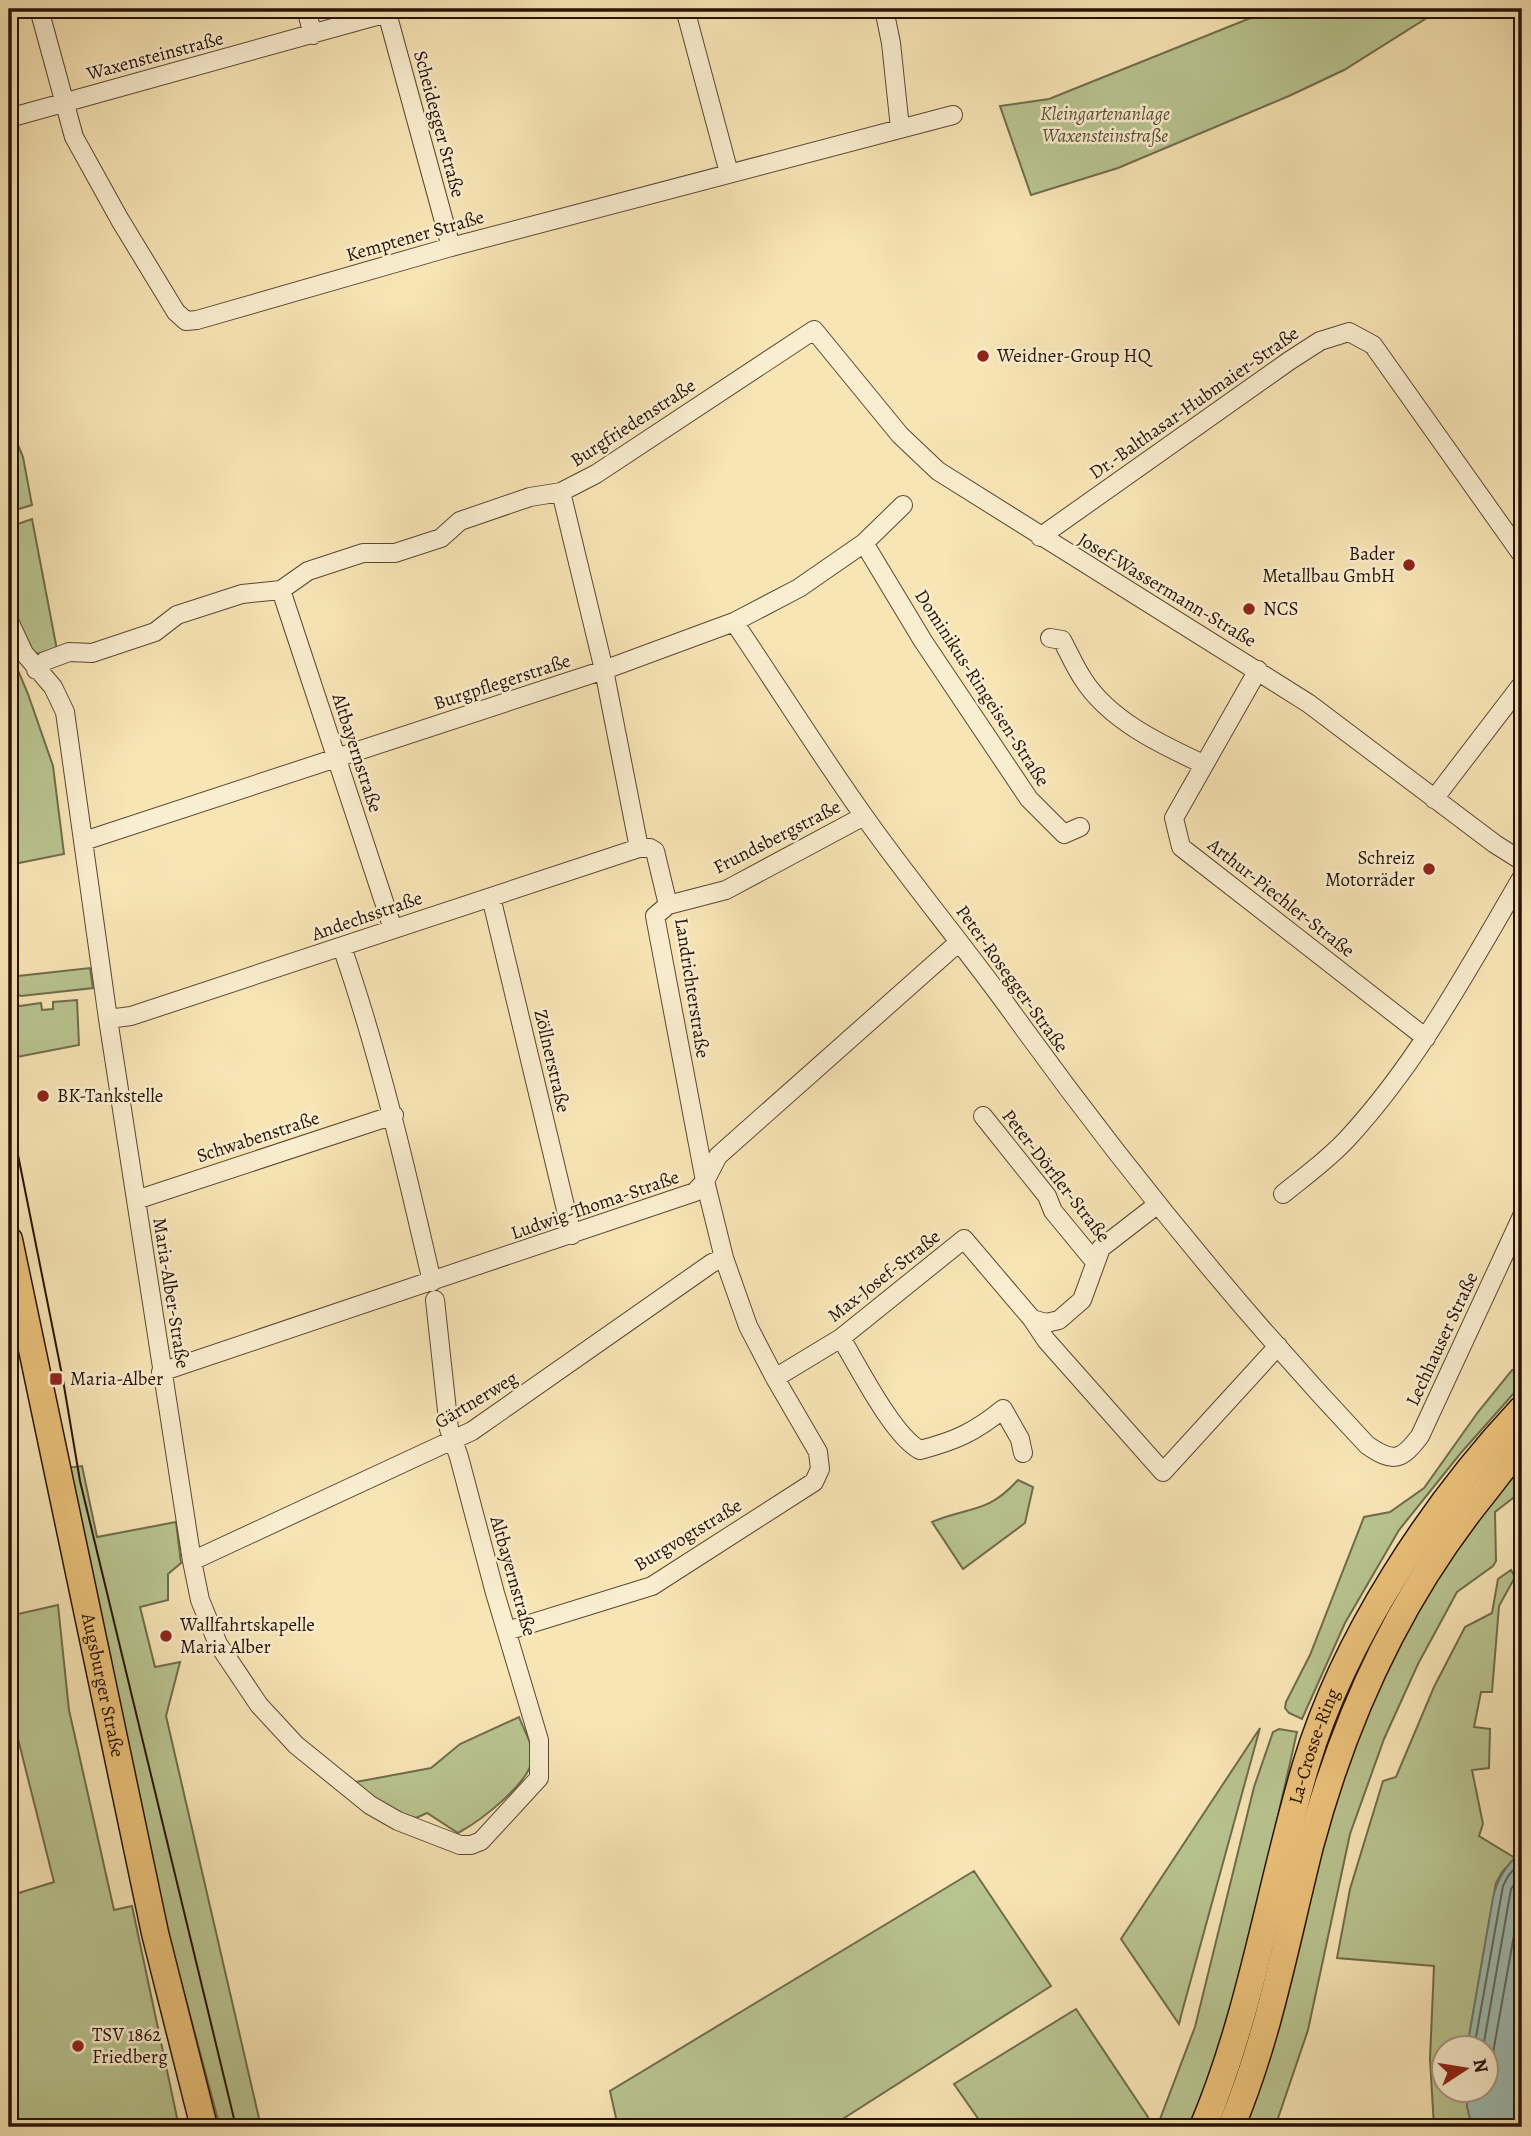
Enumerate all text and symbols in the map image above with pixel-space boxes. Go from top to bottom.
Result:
street label: Waxensteinstraße [83,25,226,87]
street label: Scheidegger Straße [407,48,471,200]
park label: Kleingartenanlage Waxensteinstraße [1040,101,1170,149]
street label: Kemptener Straße [343,204,487,268]
street label: Dr.-Balthasar-Hubmaier-Straße [1084,320,1304,486]
place label: Weidner-Group HQ [996,343,1154,369]
marker: Weidner-Group HQ [975,348,991,364]
street label: Burgfriedenstraße [565,373,701,473]
street label: Josef-Wassermann-Straße [1073,526,1261,654]
place label: Bader Metallbau GmbH [1262,541,1395,589]
marker: Bader Metallbau GmbH [1401,557,1417,573]
street label: Dominikus-Ringeisen-Straße [908,584,1056,792]
place label: NCS [1263,596,1299,622]
marker: NCS [1241,601,1257,617]
street label: Burgpflegerstraße [430,648,574,716]
street label: Altbayernstraße [325,689,388,816]
street label: Frundsbergstraße [709,794,845,880]
street label: Arthur-Piechler-Straße [1201,832,1360,964]
place label: Schreiz Motorräder [1325,845,1415,893]
marker: Schreiz Motorräder [1421,861,1437,877]
street label: Andechsstraße [307,885,426,947]
street label: Peter-Rosegger-Straße [950,900,1074,1058]
street label: Landrichterstraße [668,916,716,1060]
street label: Zöllnerstraße [528,1007,576,1115]
place label: BK-Tankstelle [57,1083,163,1109]
marker: BK-Tankstelle [35,1088,51,1104]
street label: Peter-Dörfler-Straße [996,1104,1116,1248]
street label: Schwabenstraße [193,1105,323,1169]
street label: Ludwig-Thoma-Straße [507,1164,683,1246]
street label: Maria-Alber-Straße [146,1216,196,1370]
street label: Max-Josef-Straße [822,1224,946,1328]
street label: Lechhauser Straße [1400,1268,1484,1410]
street label: Gärtnerweg [430,1365,523,1435]
place label: Maria-Alber [70,1366,163,1392]
marker: Maria-Alber [48,1371,64,1387]
street label: Burgvogtstraße [629,1493,747,1577]
street label: Altbayernstraße [483,1512,543,1639]
street label: Augsburger Straße [75,1610,131,1760]
place label: Wallfahrtskapelle Maria Alber [179,1612,315,1660]
marker: Wallfahrtskapelle Maria Alber [158,1628,174,1644]
street label: La-Crosse-Ring [1282,1684,1346,1807]
place label: TSV 1862 Friedberg [92,2022,168,2070]
north arrow [1430,2035,1500,2104]
marker: TSV 1862 Friedberg [70,2038,86,2054]
text: N [1466,2056,1495,2075]

